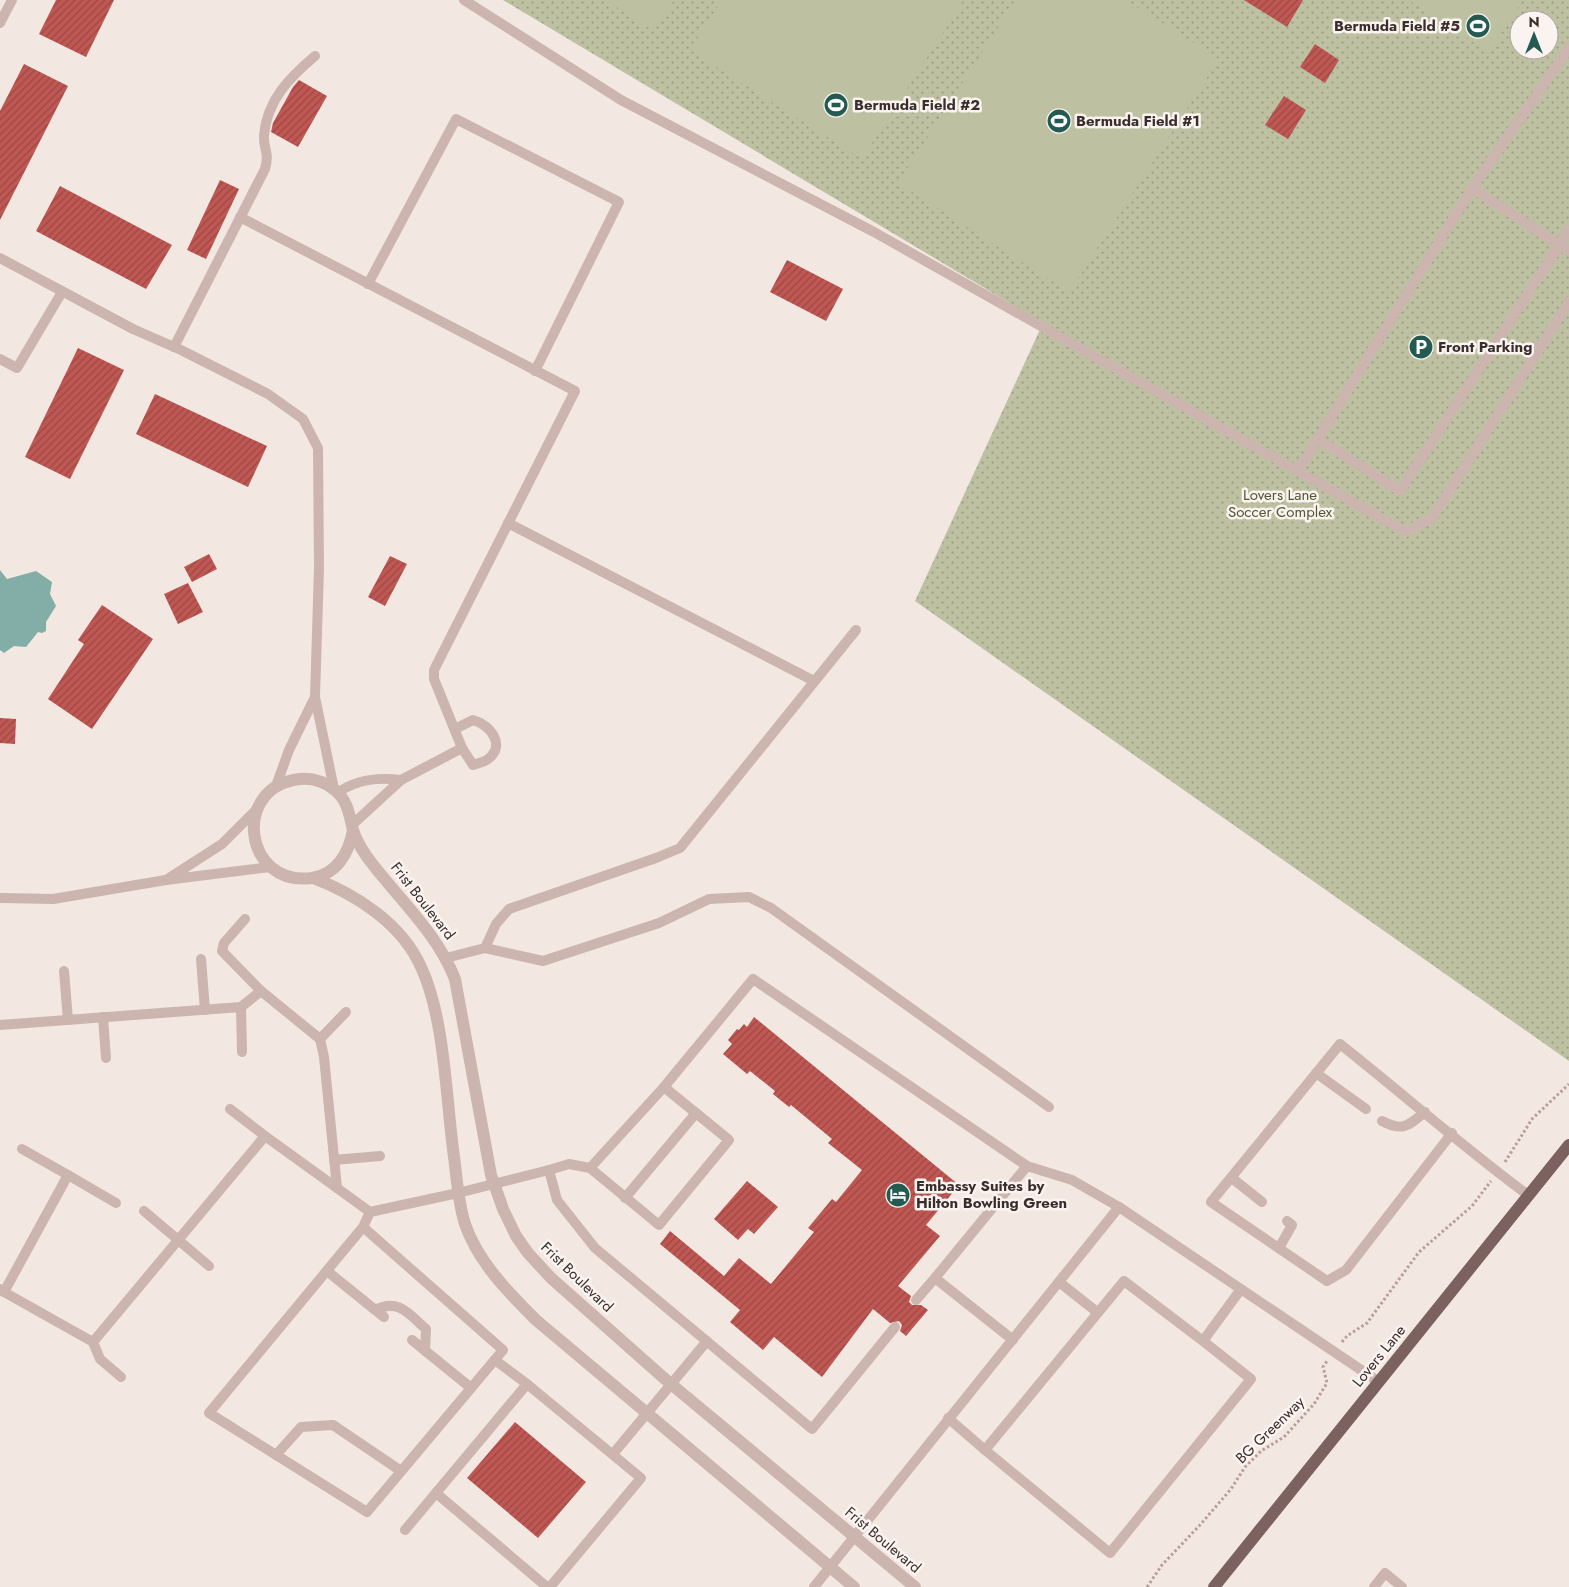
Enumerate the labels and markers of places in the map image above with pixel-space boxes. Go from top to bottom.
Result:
sports icon: Bermuda Field #5 [1465,13,1491,39]
place label: Bermuda Field #5 [1334,15,1460,37]
sports icon: Bermuda Field #2 [823,92,849,118]
place label: Bermuda Field #2 [854,94,980,116]
sports icon: Bermuda Field #1 [1046,108,1072,134]
place label: Bermuda Field #1 [1076,110,1200,132]
parking icon: Front Parking [1408,334,1434,360]
place label: Front Parking [1438,336,1532,358]
place label: Embassy Suites by Hilton Bowling Green [916,1175,1067,1214]
hotel icon: Embassy Suites by Hilton Bowling Green [885,1182,911,1208]

